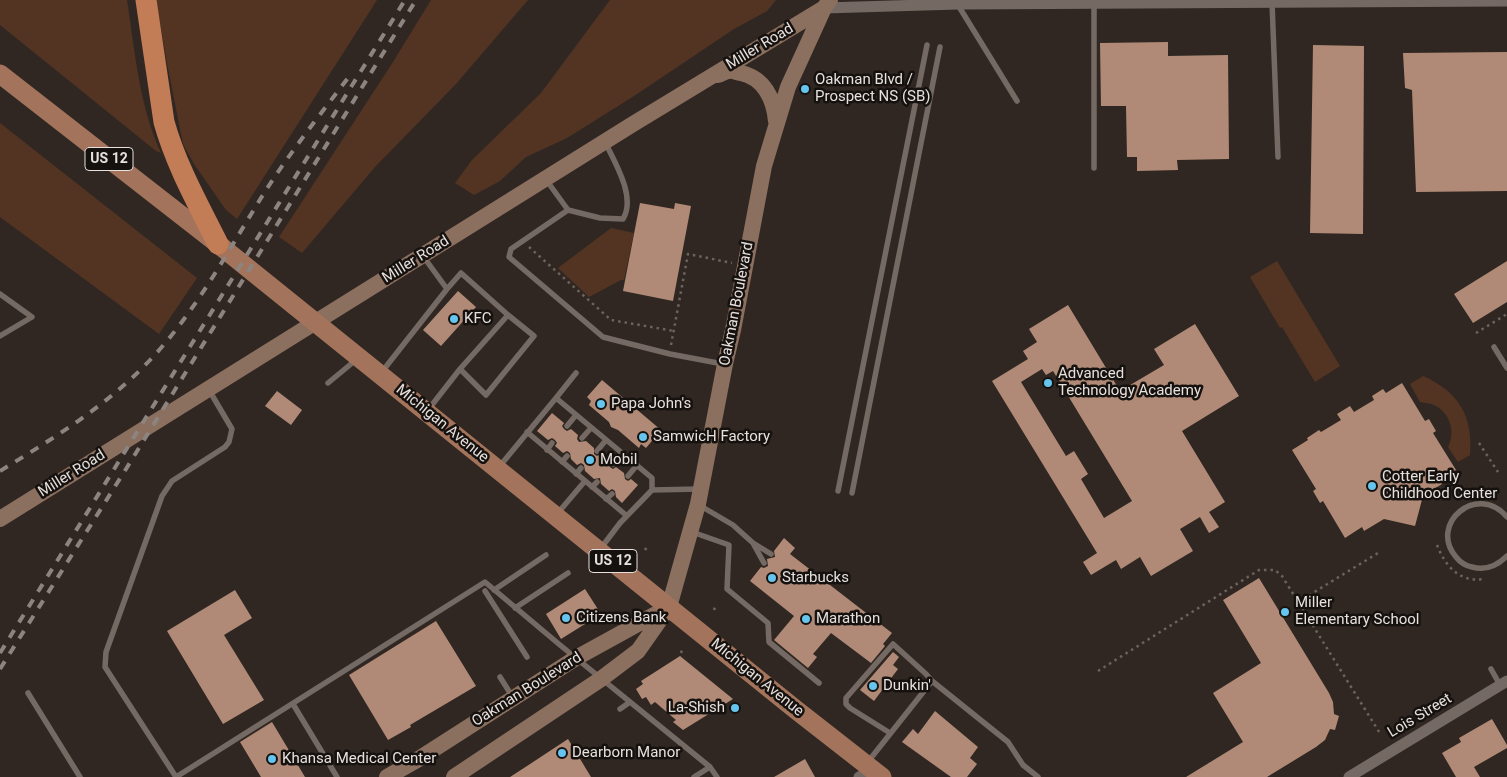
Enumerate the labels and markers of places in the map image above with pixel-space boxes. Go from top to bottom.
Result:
place label: Oakman Blvd / Prospect NS (SB) [815,71,930,106]
marker: Oakman Blvd / Prospect NS (SB) [799,83,811,95]
place label: KFC [464,310,491,328]
marker: KFC [448,313,460,325]
place label: Advanced Technology Academy [1058,365,1201,400]
marker: Advanced Technology Academy [1042,377,1054,389]
place label: Papa John's [611,395,691,413]
marker: Papa John's [595,398,607,410]
place label: SamwicH Factory [653,428,770,446]
marker: SamwicH Factory [637,431,649,443]
place label: Mobil [600,451,637,469]
marker: Mobil [584,454,596,466]
place label: Cotter Early Childhood Center [1382,468,1497,503]
marker: Cotter Early Childhood Center [1366,480,1378,492]
place label: Starbucks [782,569,849,587]
marker: Starbucks [766,572,778,584]
place label: Miller Elementary School [1295,594,1419,629]
marker: Miller Elementary School [1279,606,1291,618]
place label: Citizens Bank [576,609,666,627]
place label: Marathon [816,610,880,628]
marker: Citizens Bank [560,612,572,624]
marker: Marathon [800,613,812,625]
place label: Dunkin' [883,677,931,695]
marker: Dunkin' [867,680,879,692]
place label: La-Shish [668,699,725,717]
marker: La-Shish [729,702,741,714]
place label: Dearborn Manor [572,744,680,762]
marker: Dearborn Manor [556,747,568,759]
place label: Khansa Medical Center [282,750,436,768]
marker: Khansa Medical Center [266,753,278,765]

